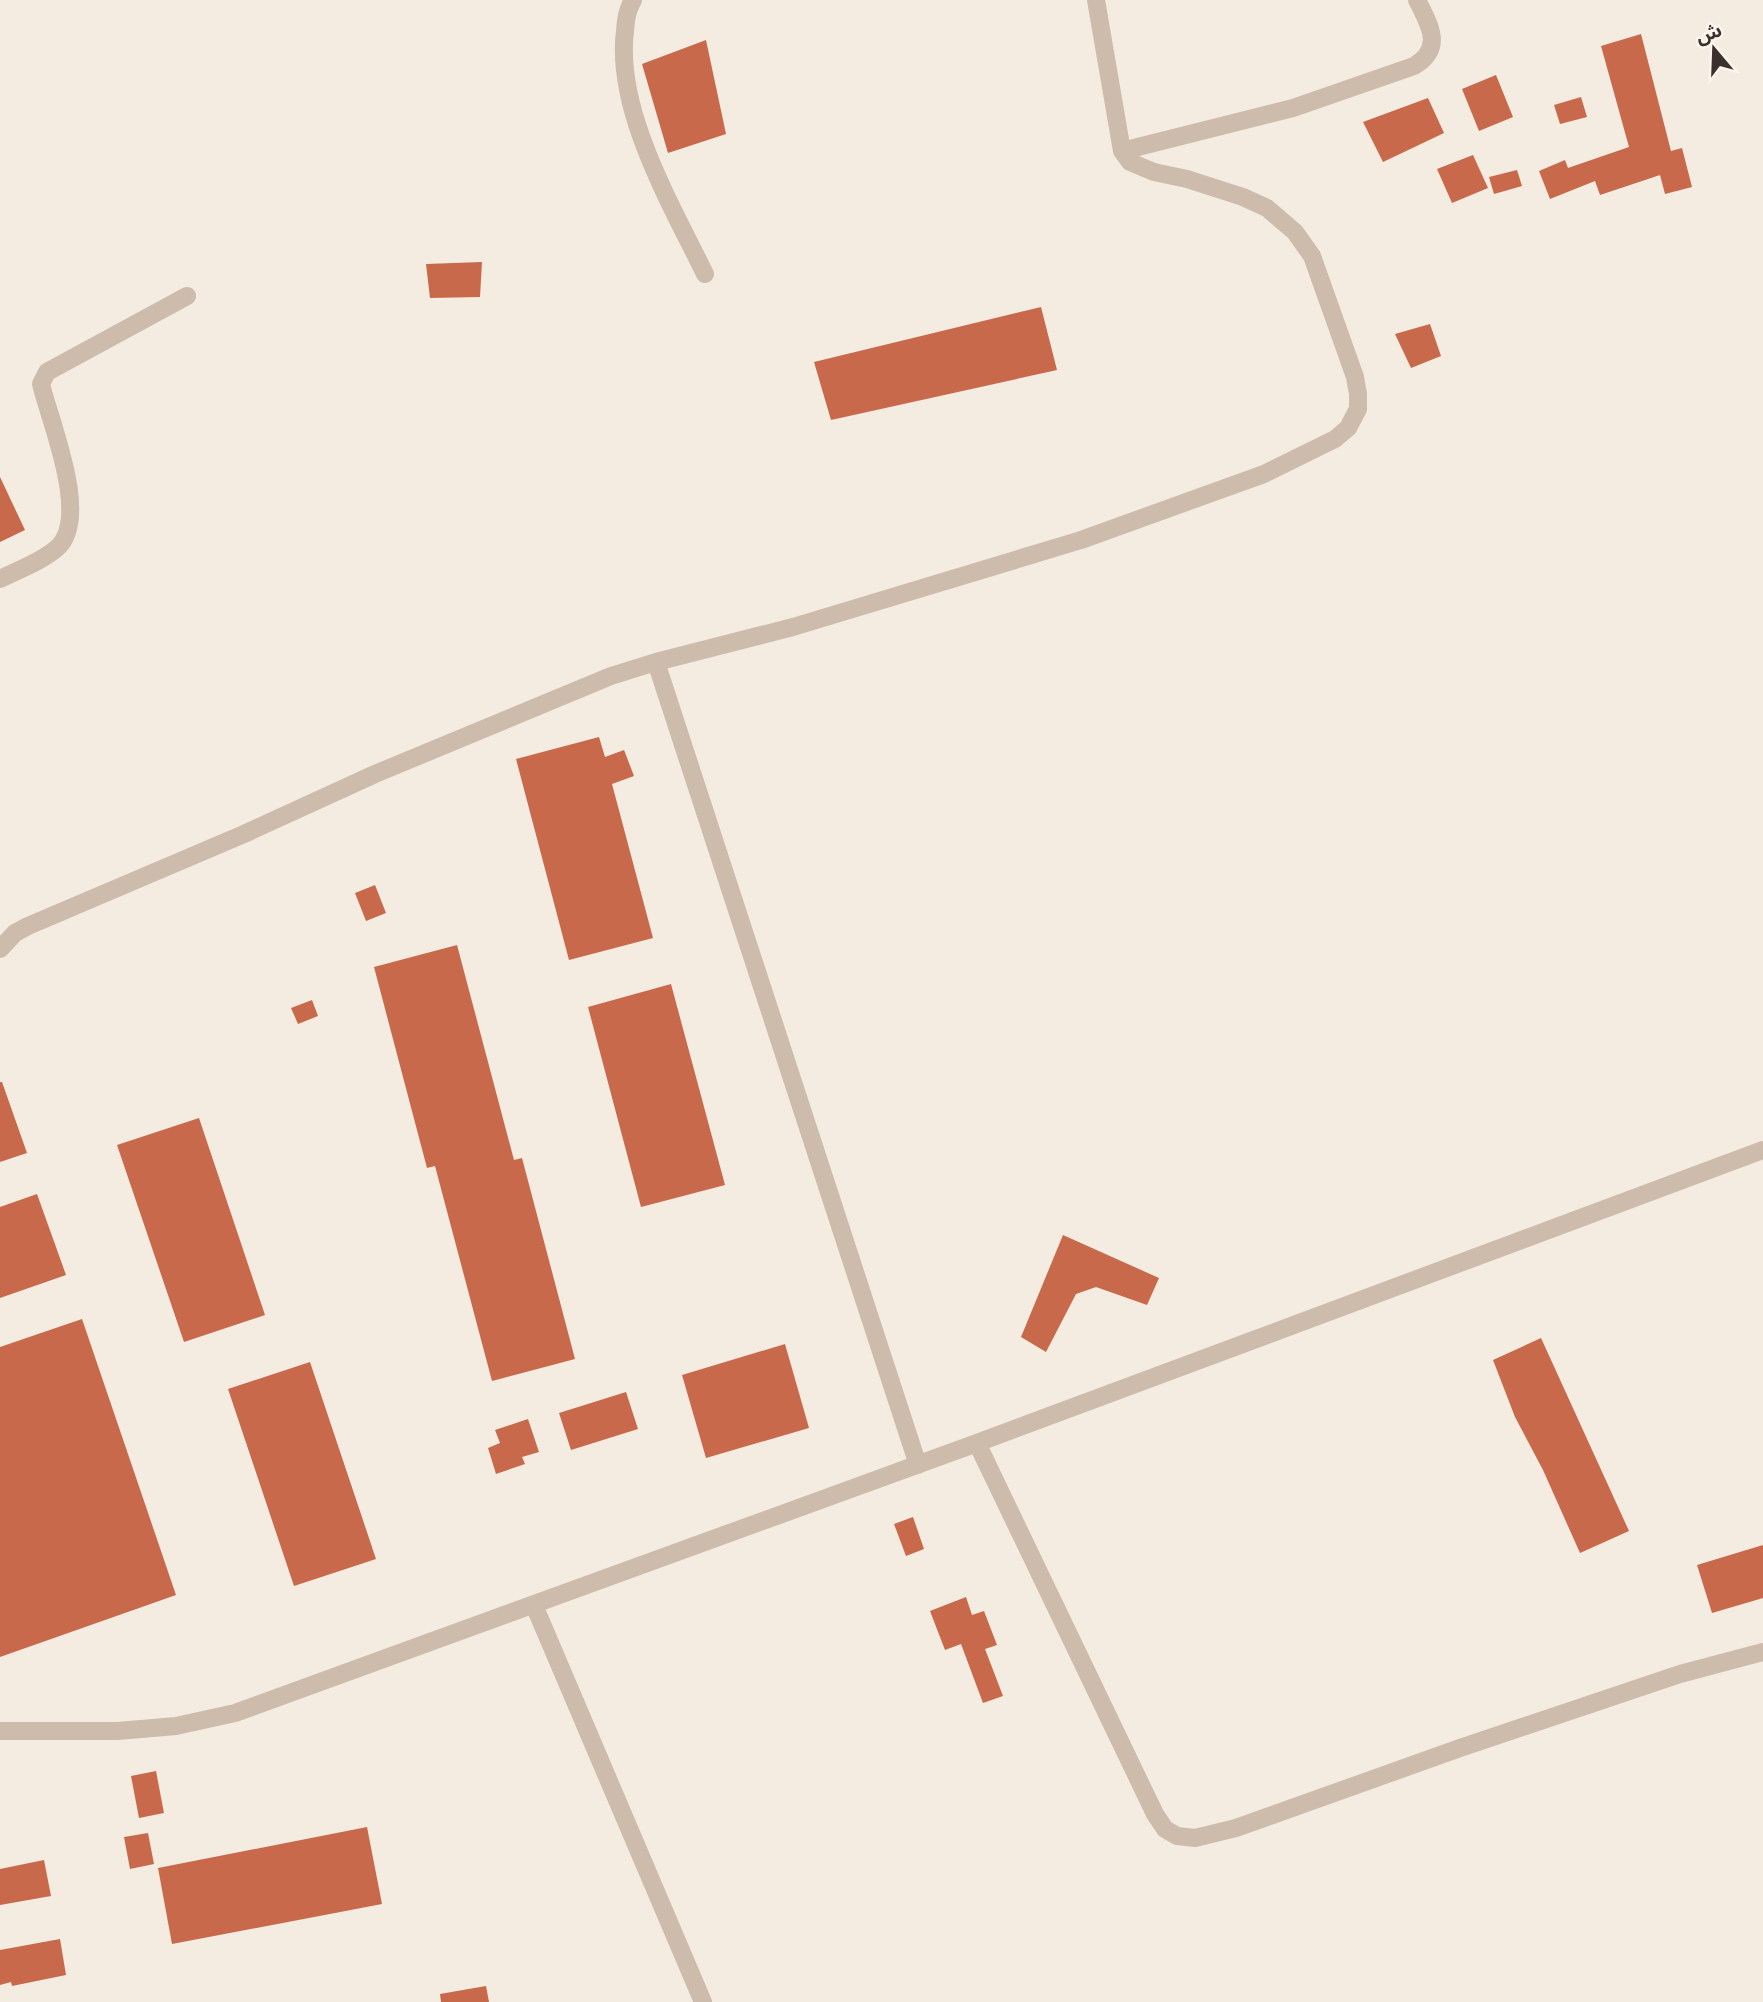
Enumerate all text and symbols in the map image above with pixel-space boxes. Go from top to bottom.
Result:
north arrow [1679,14,1749,84]
text: ش [1692,17,1724,48]

